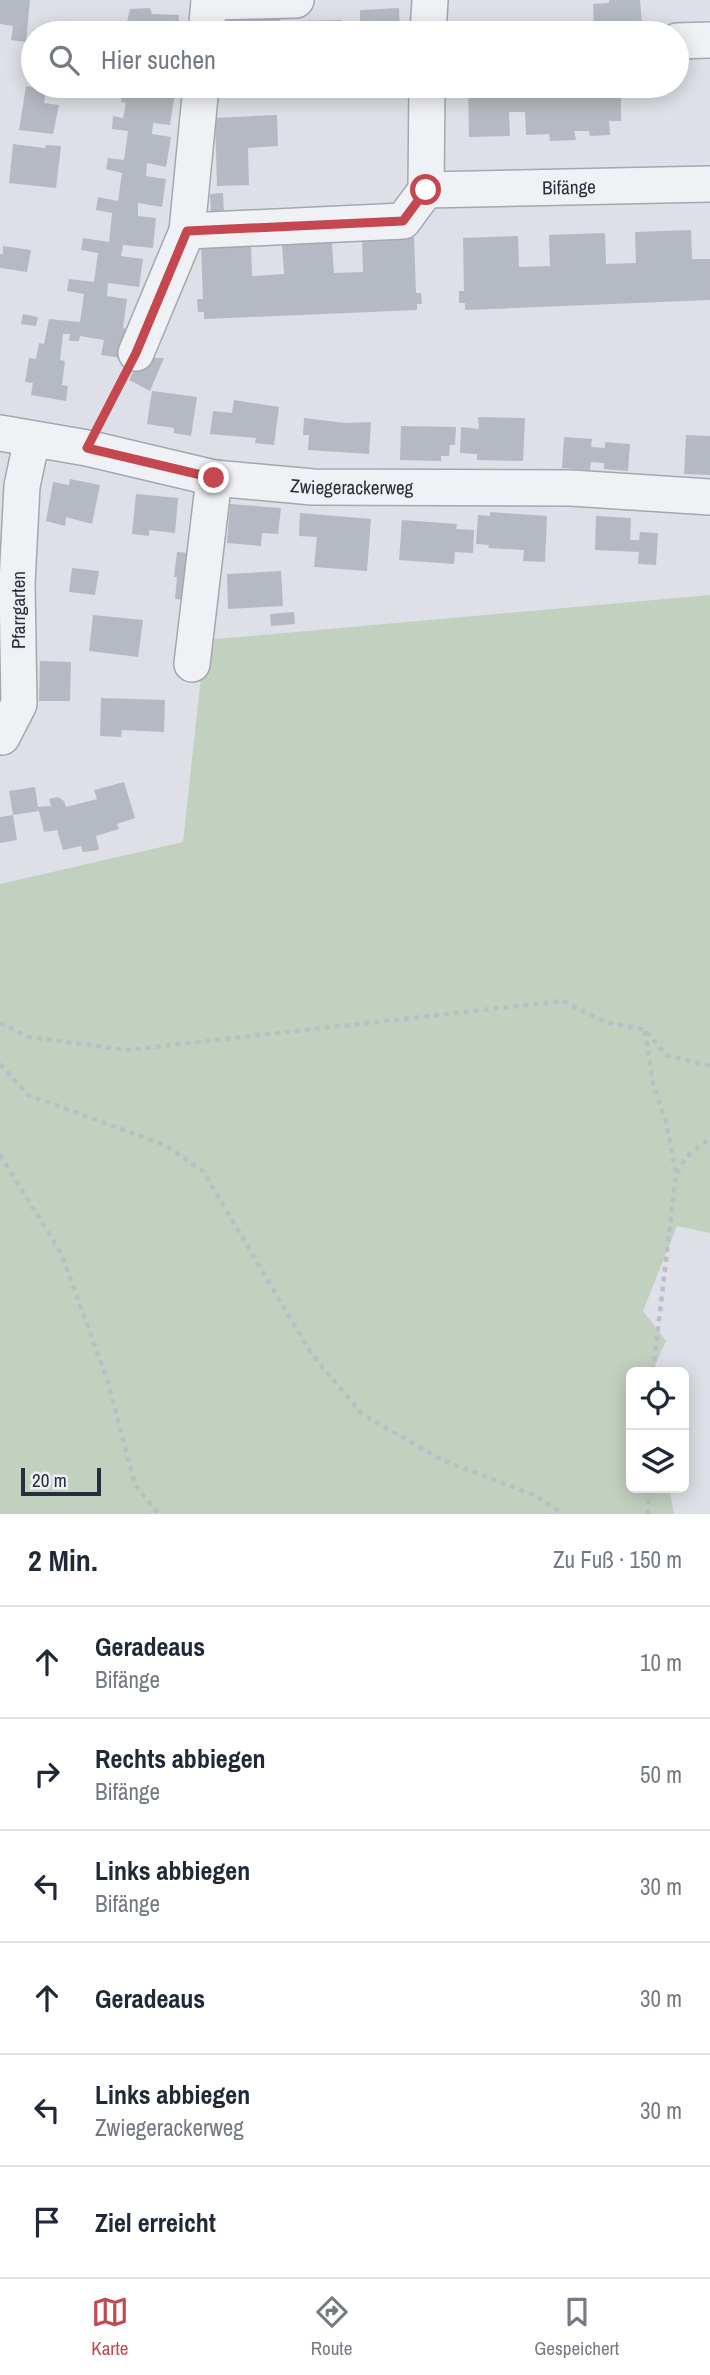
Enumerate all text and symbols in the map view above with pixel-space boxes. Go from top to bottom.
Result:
search box [21,21,689,98]
icon: search [45,41,83,79]
text: Hier suchen [101,42,216,77]
street label: Bifänge [542,173,596,201]
route start [410,174,441,205]
route end [198,462,229,493]
street label: Zwiegerackerweg [289,472,414,500]
street label: Pfarrgarten [5,571,31,649]
map controls [626,1367,689,1493]
button: locate [626,1367,689,1430]
button: layers [626,1430,689,1493]
scale bar [21,1465,102,1497]
text: 20 m [32,1467,67,1493]
text: 2 Min. [28,1540,98,1580]
text: Zu Fuß · 150 m [553,1544,682,1575]
text: Geradeaus [95,1629,205,1664]
icon: ahead [28,1643,66,1681]
text: 10 m [640,1647,682,1678]
text: Bifänge [95,1664,160,1695]
text: Rechts abbiegen [95,1741,266,1776]
icon: right [28,1755,66,1793]
text: 50 m [640,1759,682,1790]
text: Bifänge [95,1776,160,1807]
text: Links abbiegen [95,1853,250,1888]
icon: left [28,1867,66,1905]
text: 30 m [640,1871,682,1902]
text: Bifänge [95,1888,160,1919]
icon: ahead [28,1979,66,2017]
text: Geradeaus [95,1981,205,2016]
text: 30 m [640,1983,682,2014]
text: Links abbiegen [95,2077,250,2112]
icon: left [28,2091,66,2129]
text: 30 m [640,2095,682,2126]
text: Zwiegerackerweg [95,2112,244,2143]
icon: arrive [28,2203,66,2241]
text: Ziel erreicht [95,2205,216,2240]
tab: Karte [91,2293,129,2361]
tab: Route [311,2293,352,2361]
tab: Gespeichert [534,2293,619,2361]

